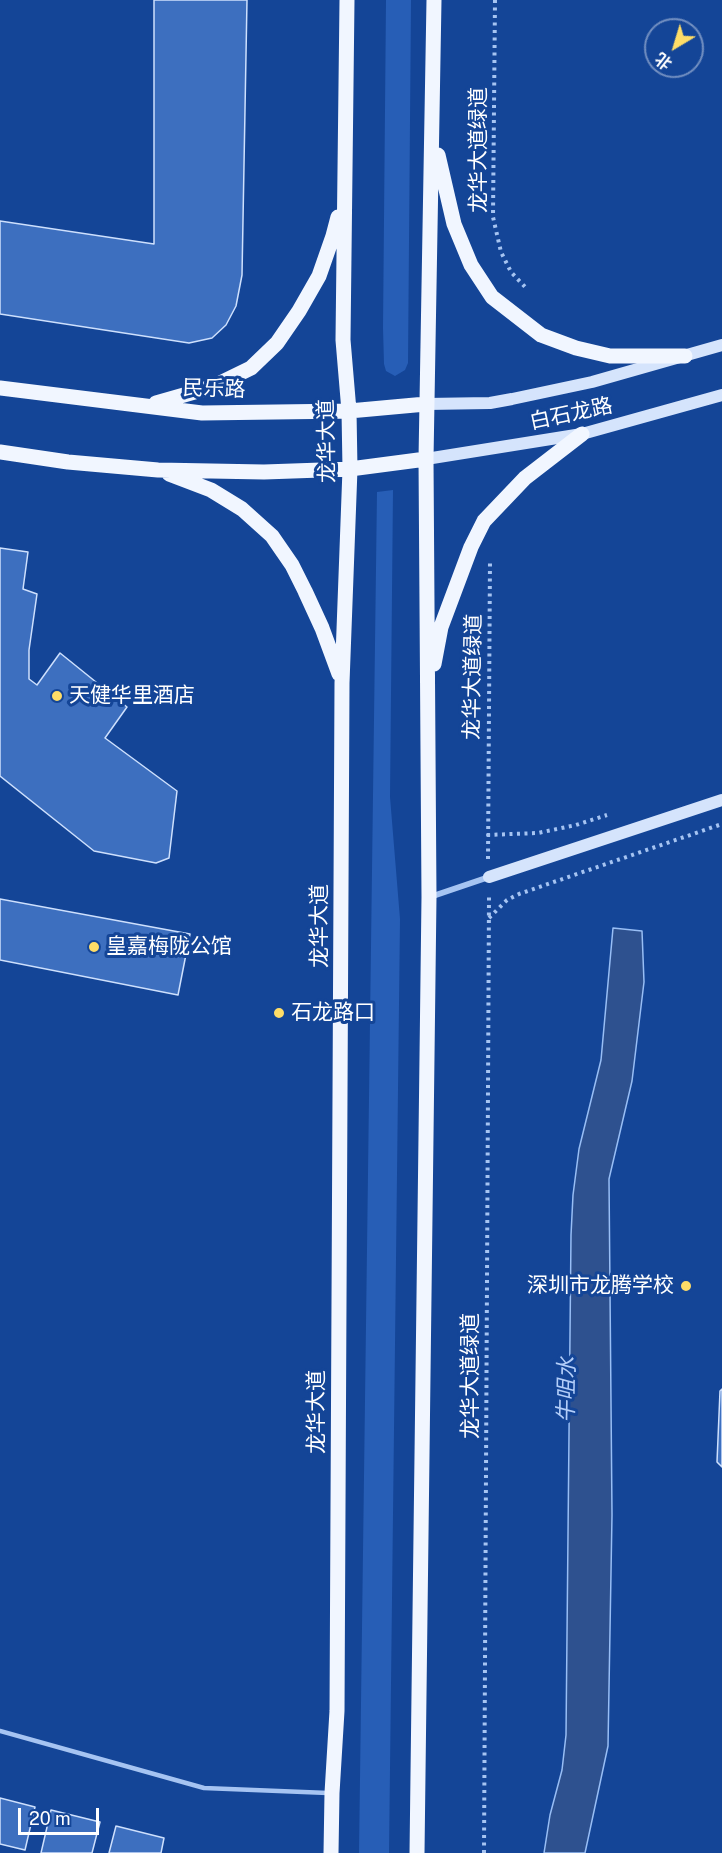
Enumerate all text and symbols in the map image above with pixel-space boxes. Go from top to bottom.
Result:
north arrow [644,18,704,78]
text: 北 [652,49,676,73]
street label: 龙华大道绿道 [466,87,492,213]
street label: 民乐路 [182,375,246,403]
street label: 白石龙路 [527,393,615,435]
street label: 龙华大道 [314,399,340,483]
street label: 龙华大道绿道 [459,614,487,740]
place label: 天健华里酒店 [69,683,195,709]
marker: 天健华里酒店 [50,689,64,703]
street label: 龙华大道 [307,884,333,968]
place label: 皇嘉梅陇公馆 [106,934,232,960]
marker: 皇嘉梅陇公馆 [87,940,101,954]
place label: 石龙路口 [291,1000,375,1026]
marker: 石龙路口 [272,1006,286,1020]
place label: 深圳市龙腾学校 [527,1273,674,1299]
marker: 深圳市龙腾学校 [679,1279,693,1293]
street label: 龙华大道绿道 [458,1313,484,1439]
water label: 牛咀水 [553,1357,581,1423]
street label: 龙华大道 [304,1370,330,1454]
scale bar [21,1796,102,1834]
text: 20 m [29,1808,71,1829]

